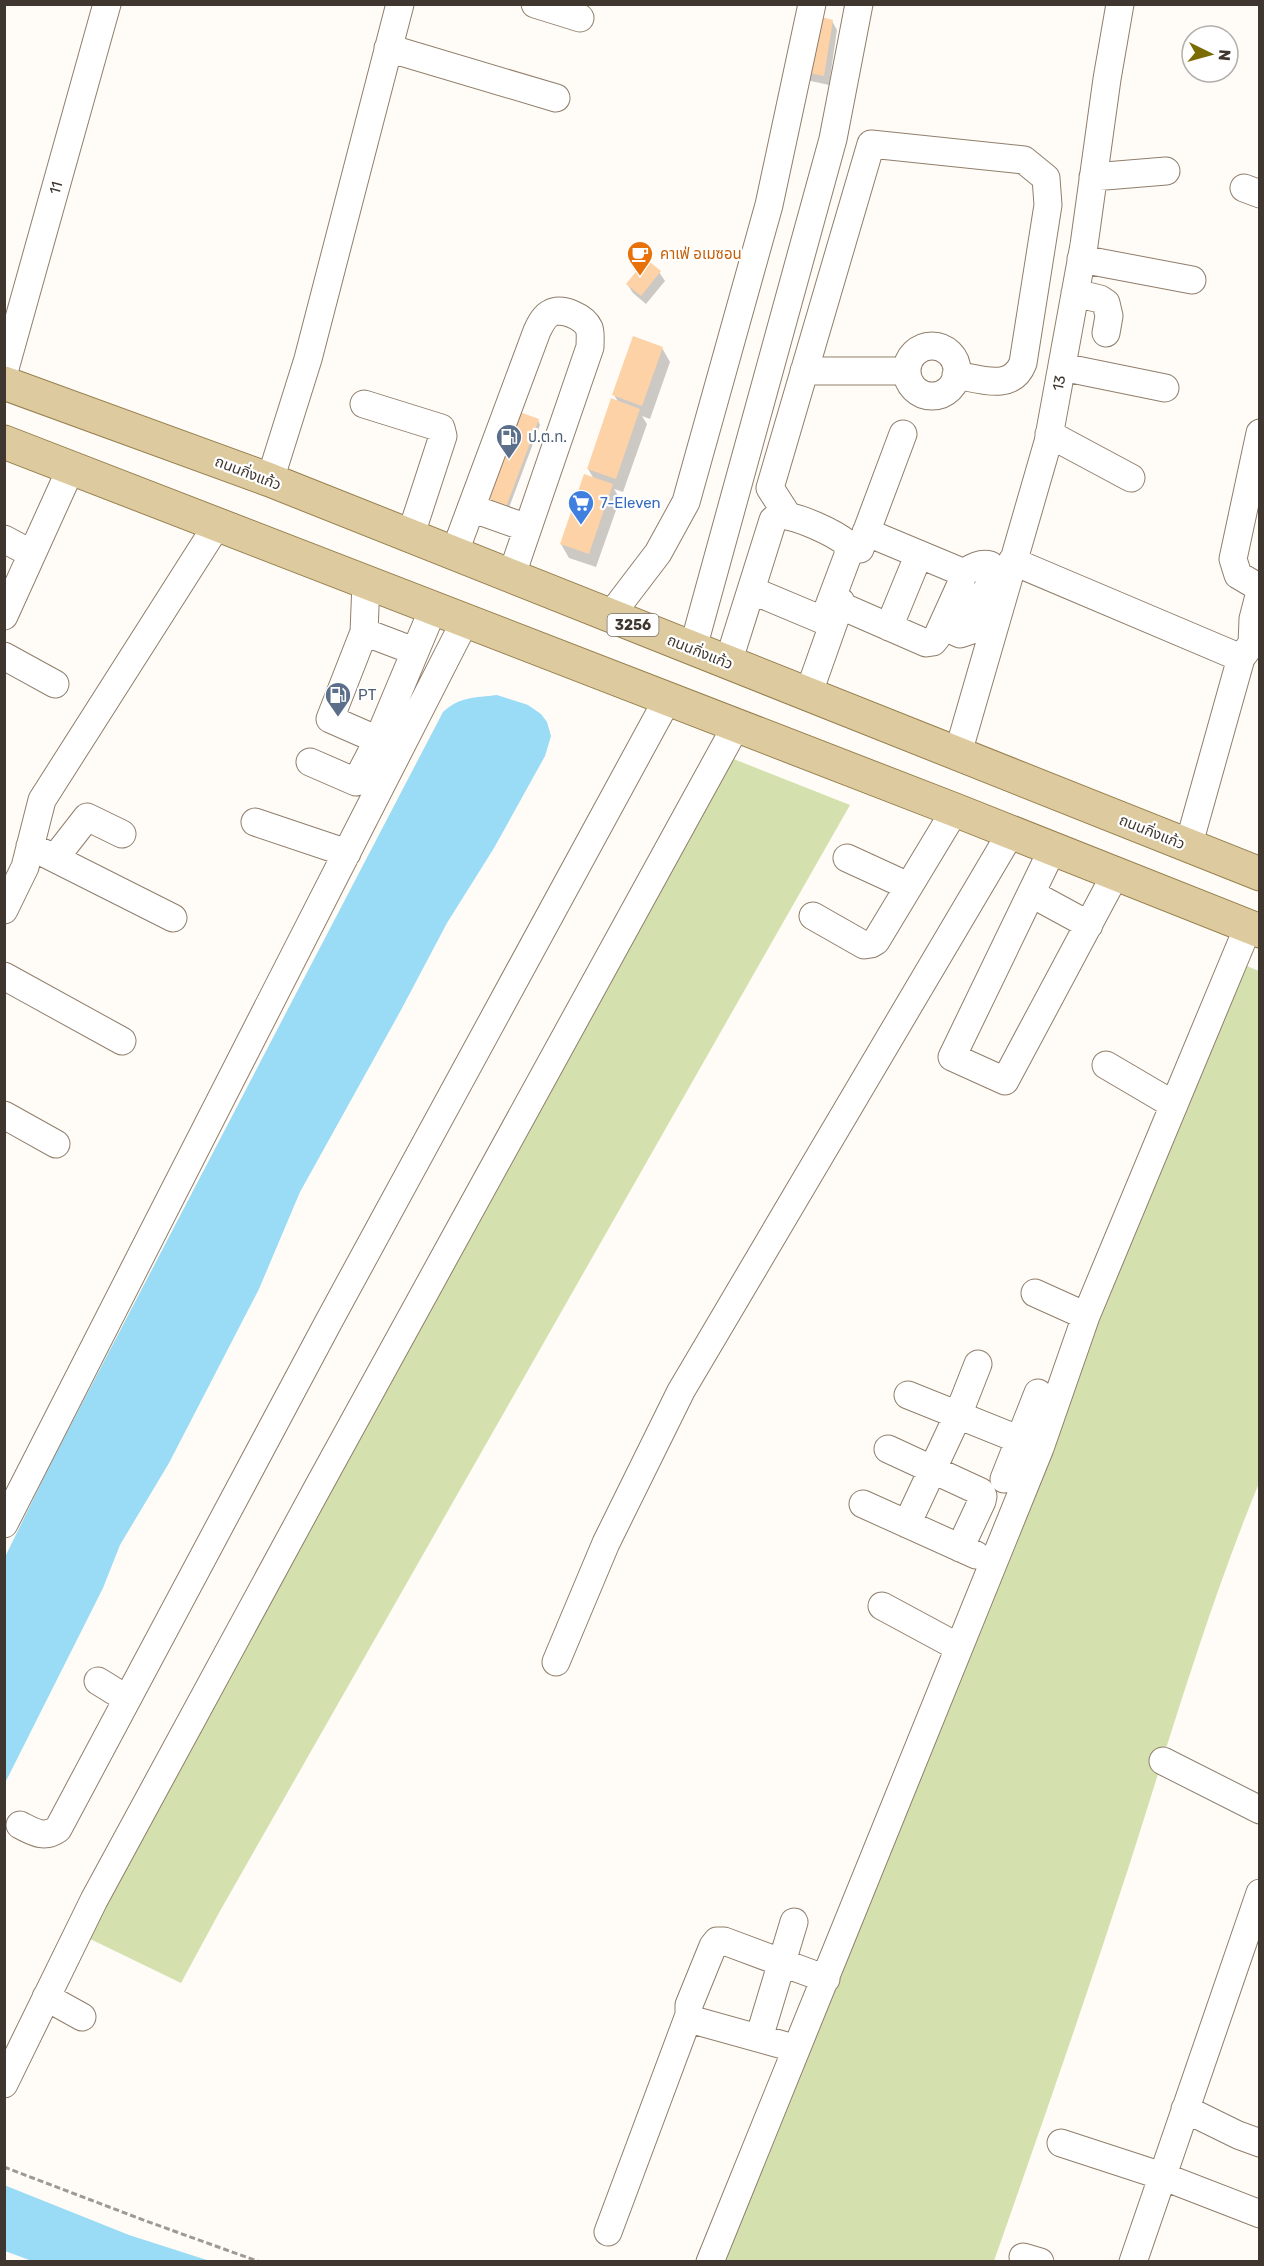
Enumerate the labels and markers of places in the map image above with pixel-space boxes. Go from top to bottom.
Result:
cafe icon: คาเฟ่ อเมซอน [625,239,655,277]
place label: คาเฟ่ อเมซอน [660,245,742,263]
fuel station icon: ป.ต.ท. [494,422,524,460]
place label: ป.ต.ท. [528,428,567,446]
supermarket icon: 7-Eleven [566,488,596,526]
place label: 7-Eleven [600,494,661,512]
fuel station icon: PT [323,680,353,718]
place label: PT [358,686,377,704]

